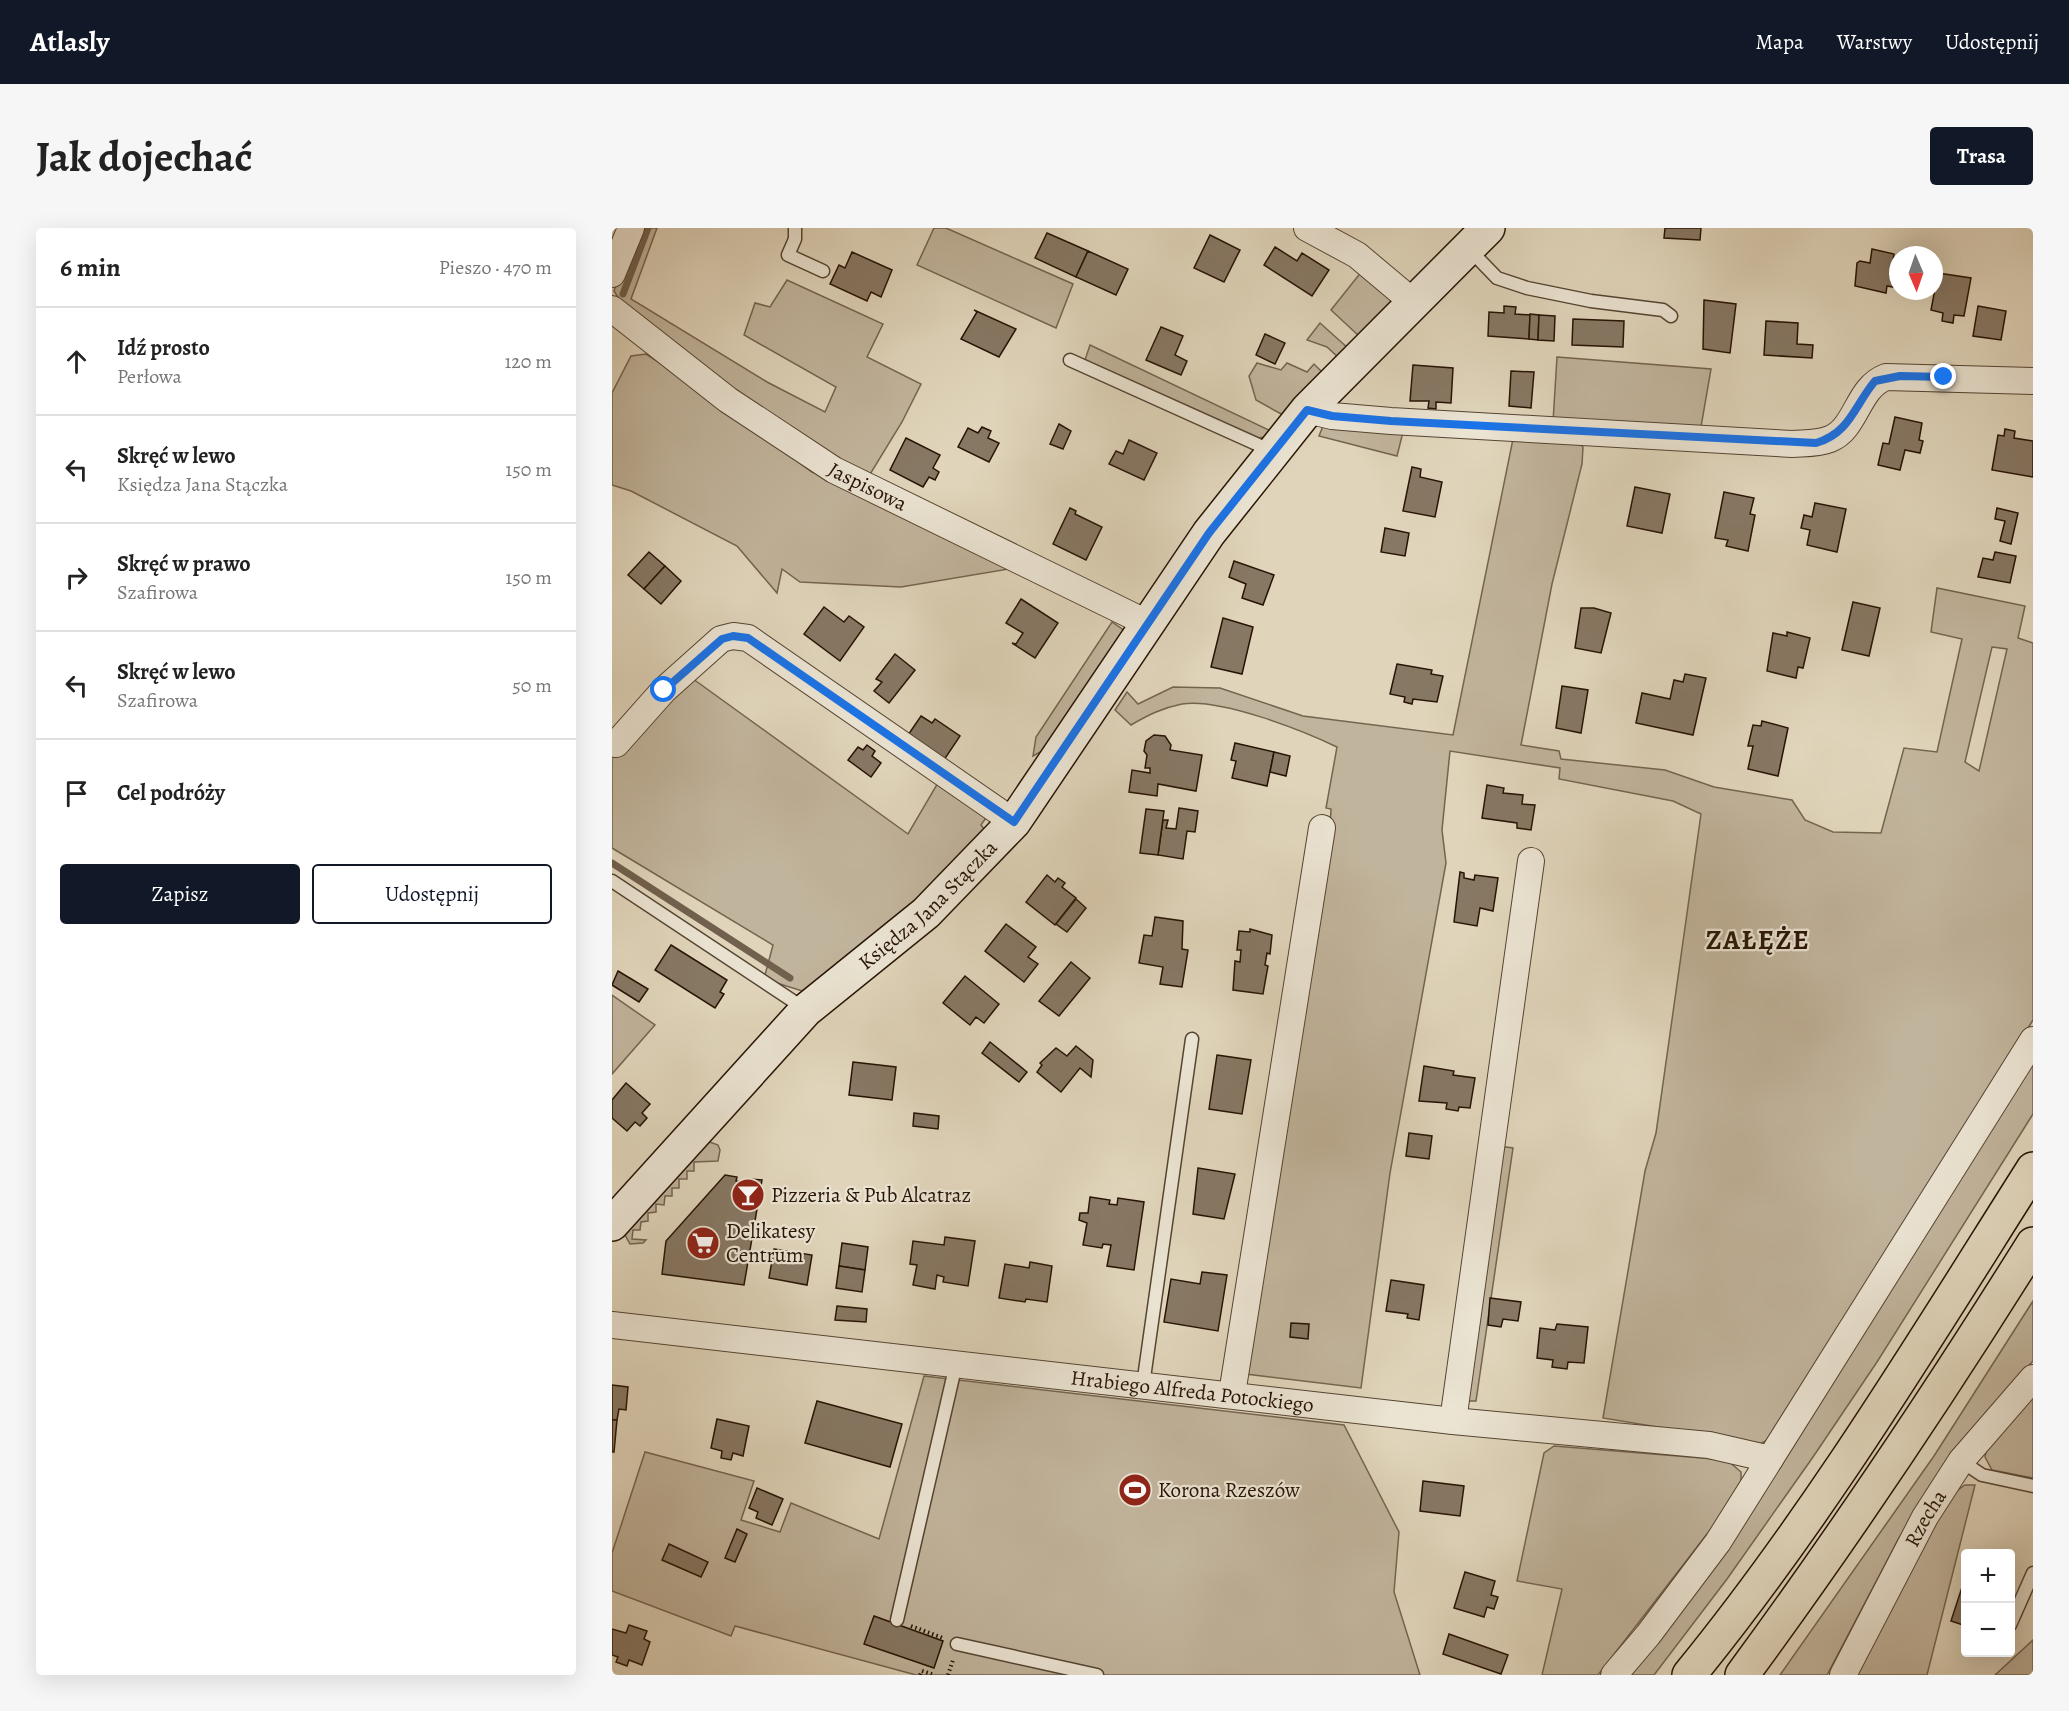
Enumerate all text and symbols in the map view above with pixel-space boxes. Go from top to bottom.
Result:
text: Atlasly [30,23,109,61]
text: Mapa [1756,28,1804,56]
text: Warstwy [1837,28,1912,56]
text: Udostępnij [1945,28,2039,56]
button: Trasa [1930,127,2033,185]
text: Jak dojechać [36,128,253,185]
north arrow [1889,246,1943,300]
text: 6 min [60,250,121,285]
text: Pieszo · 470 m [439,254,552,281]
text: Idź prosto [117,333,210,363]
icon: ahead [60,345,93,378]
text: 120 m [504,348,552,375]
text: Perłowa [117,363,182,390]
route end [1930,363,1956,389]
text: Skręć w lewo [117,441,236,471]
icon: left [60,453,93,486]
text: 150 m [505,456,552,483]
street label: Jaspisowa [822,456,912,518]
text: Księdza Jana Stączka [117,471,288,498]
text: Skręć w prawo [117,549,251,579]
icon: right [60,561,93,594]
text: 150 m [505,564,552,591]
text: Szafirowa [117,579,198,606]
text: Skręć w lewo [117,657,236,687]
icon: left [60,669,93,702]
text: 50 m [512,672,552,699]
route start [650,676,676,702]
text: Szafirowa [117,687,198,714]
icon: arrive [60,777,93,810]
text: Cel podróży [117,778,225,808]
street label: Księdza Jana Stączka [853,834,1003,976]
button: Zapisz [60,864,300,924]
button: Udostępnij [312,864,552,924]
district label: ZAŁĘŻE [1706,922,1810,958]
bar icon: Pizzeria & Pub Alcatraz [730,1177,766,1213]
place label: Pizzeria & Pub Alcatraz [771,1181,971,1209]
place label: Delikatesy Centrum [726,1217,816,1269]
supermarket icon: Delikatesy Centrum [685,1225,721,1261]
street label: Hrabiego Alfreda Potockiego [1069,1363,1315,1419]
sports icon: Korona Rzeszów [1117,1472,1153,1508]
place label: Korona Rzeszów [1158,1476,1300,1504]
street label: Rzecha [1898,1484,1953,1552]
map controls [1961,1549,2015,1657]
button: + [1961,1549,2015,1603]
button: − [1961,1603,2015,1657]

